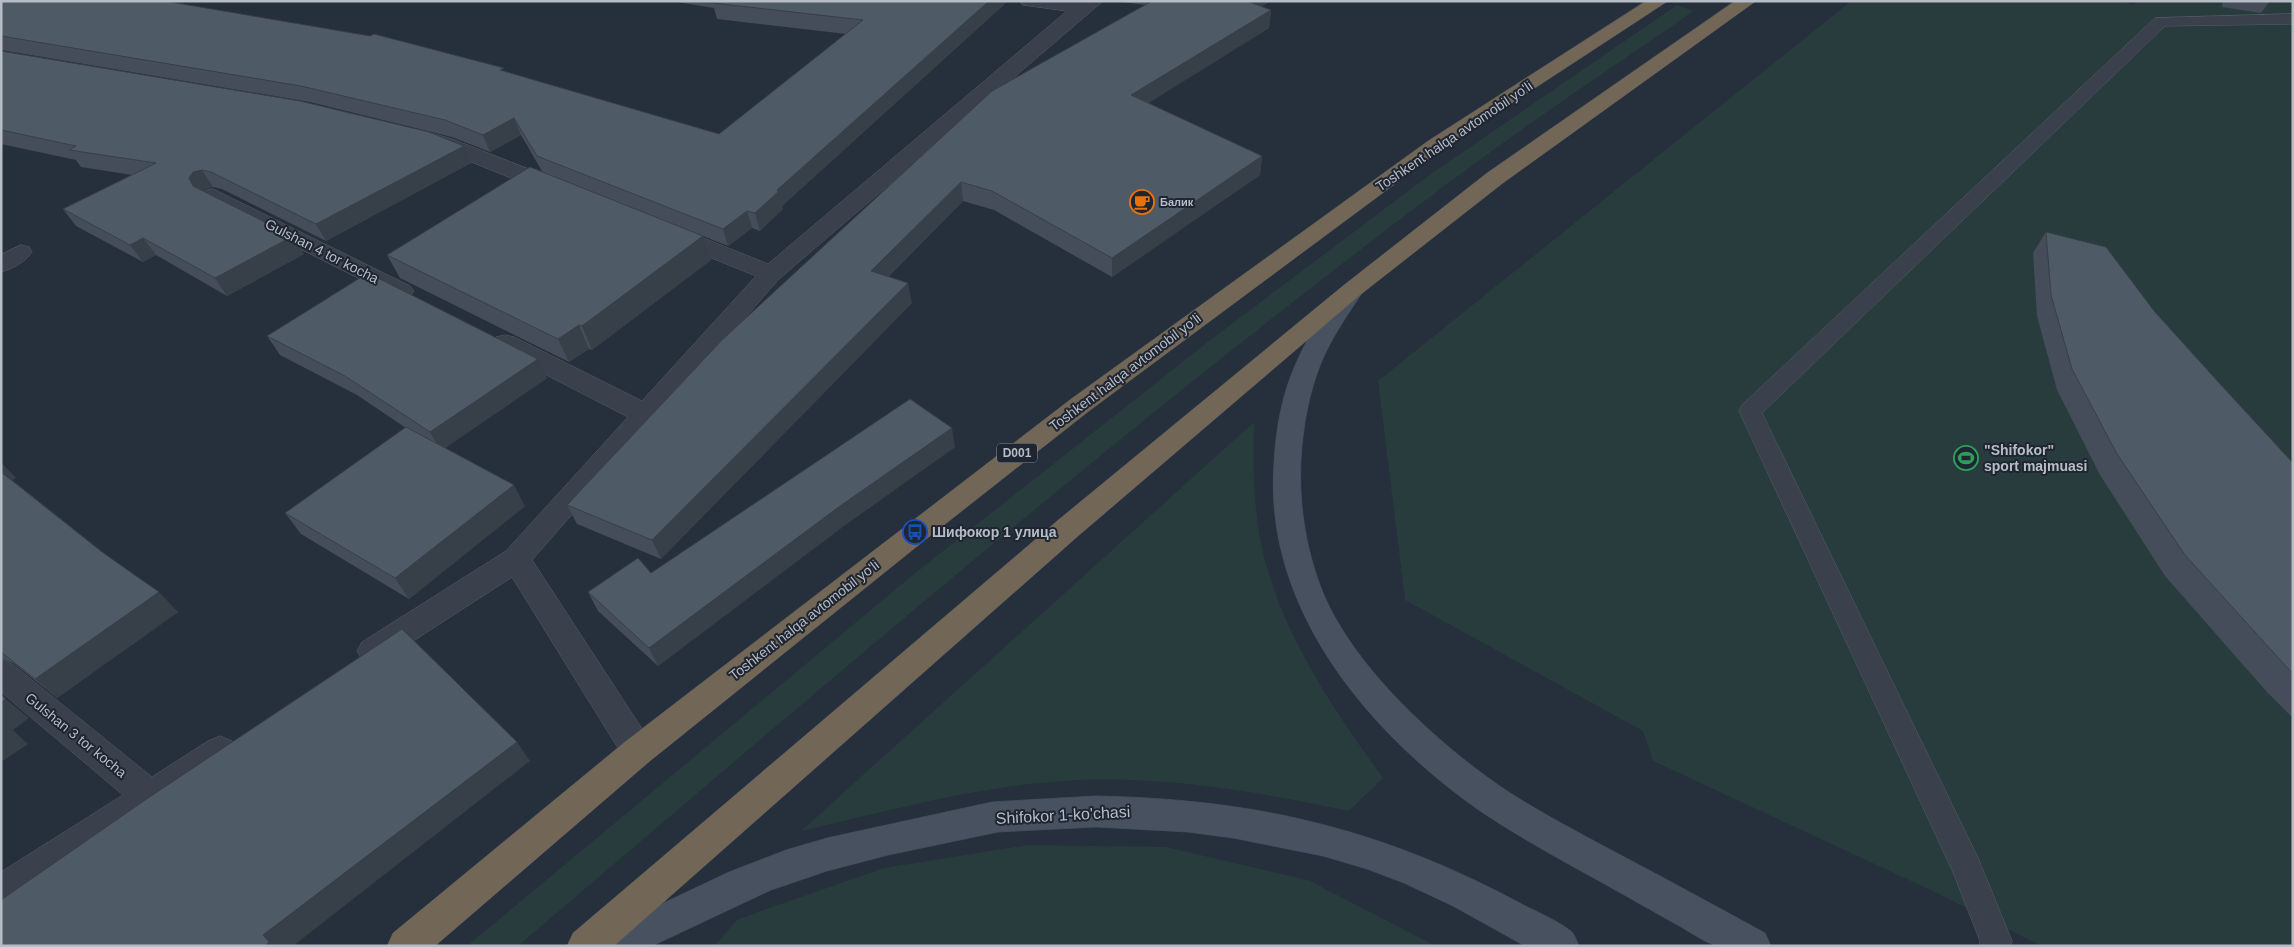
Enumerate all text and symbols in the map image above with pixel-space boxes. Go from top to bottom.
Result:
street label: Toshkent halqa avtomobil yo'li [1373,77,1535,195]
cafe icon: Балик [1129,189,1155,215]
place label: Балик [1160,196,1194,208]
street label: Gulshan 4 tor kocha [263,215,382,287]
street label: Toshkent halqa avtomobil yo'li [1046,310,1204,434]
place label: "Shifokor" sport majmuasi [1984,442,2087,474]
road number: D001 [997,443,1037,462]
sports icon: "Shifokor" sport majmuasi [1953,445,1979,471]
bus stop icon: Шифокор 1 улица [902,519,928,545]
place label: Шифокор 1 улица [932,524,1057,540]
street label: Toshkent halqa avtomobil yo'li [726,557,882,683]
street label: Gulshan 3 tor kocha [22,689,130,781]
street label: Shifokor 1-ko'chasi [995,803,1131,827]

